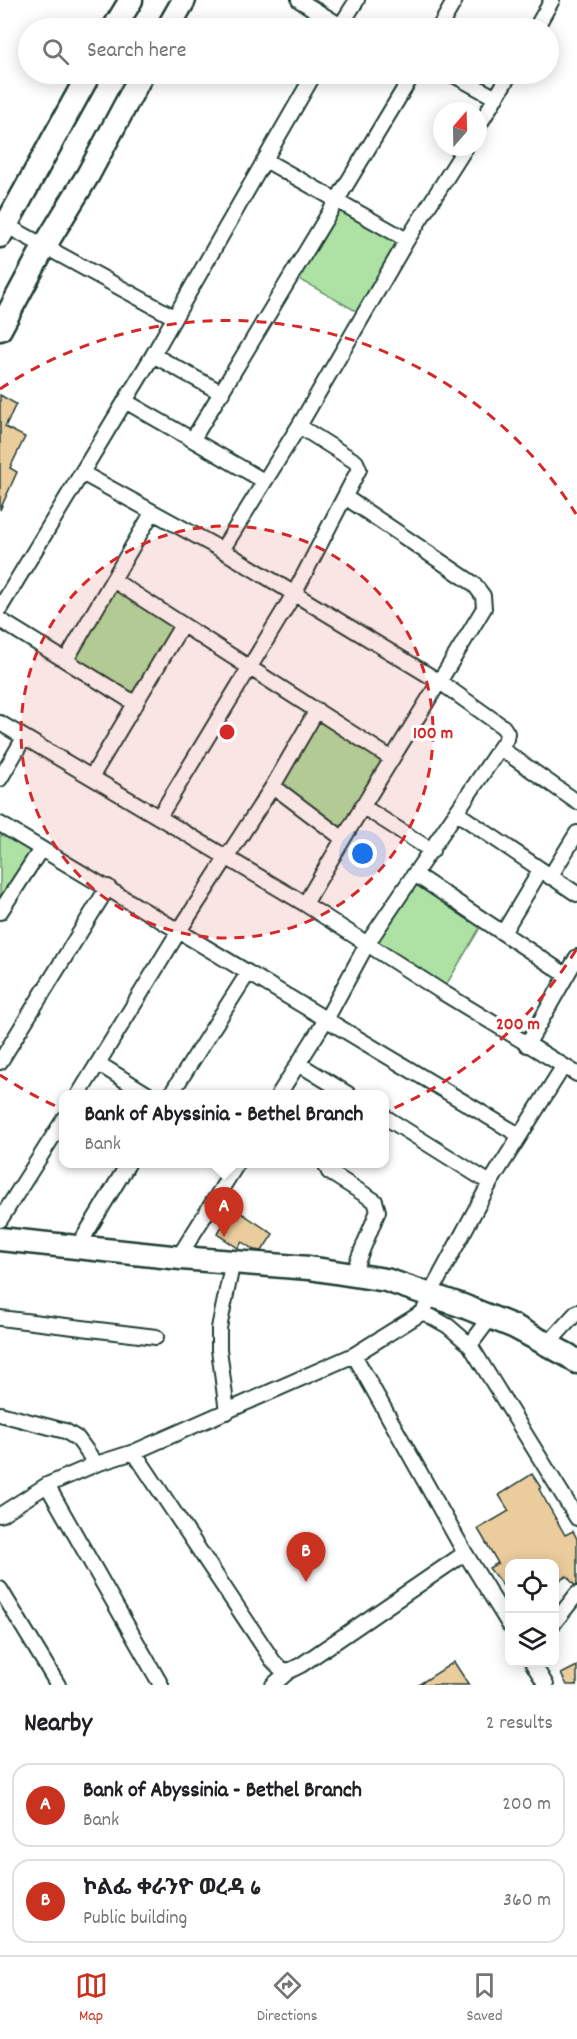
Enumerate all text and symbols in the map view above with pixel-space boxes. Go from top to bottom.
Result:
search box [18,18,559,84]
icon: search [39,35,72,68]
text: Search here [87,36,186,67]
north arrow [433,102,487,156]
centre of rings [217,722,237,742]
text: 100 m [413,722,453,747]
your location [348,839,377,868]
text: 200 m [496,1013,540,1038]
popup [59,1090,389,1168]
text: Bank of Abyssinia - Bethel Branch [85,1100,363,1131]
text: Bank [85,1131,121,1159]
pin: A [204,1188,244,1237]
pin: B [286,1532,326,1582]
map controls [505,1559,559,1667]
button: locate [505,1559,559,1613]
button: layers [505,1613,559,1667]
text: Nearby [24,1706,92,1743]
text: 2 results [486,1710,553,1738]
text: Bank of Abyssinia - Bethel Branch [83,1776,362,1807]
text: A [40,1791,51,1819]
text: 200 m [502,1791,551,1819]
text: Bank [83,1807,119,1835]
text: ኮልፌ ቀራንዮ ወረዳ 6 [83,1874,261,1905]
text: B [41,1887,50,1915]
text: 360 m [503,1887,551,1915]
text: Public building [83,1905,187,1933]
tab: Map [75,1969,108,2028]
tab: Directions [257,1969,317,2028]
tab: Saved [467,1969,502,2028]

